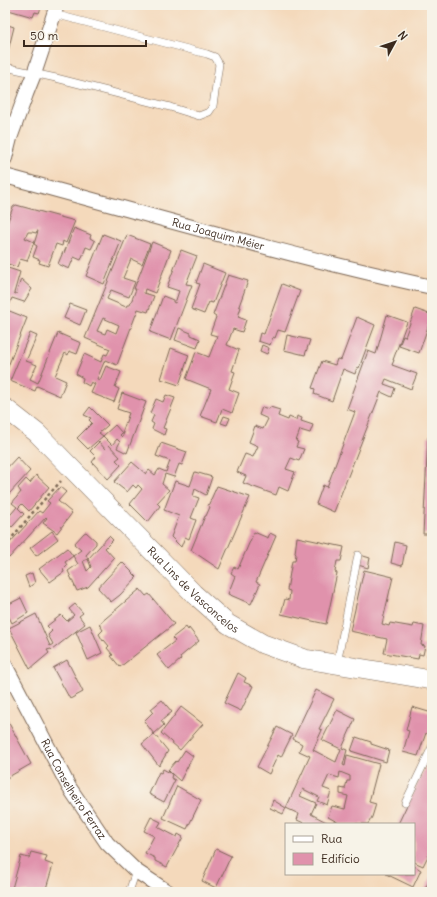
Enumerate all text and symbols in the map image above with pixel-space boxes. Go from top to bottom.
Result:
scale bar [24,22,146,48]
north arrow [375,22,415,62]
text: 50 m [30,28,59,43]
text: N [395,28,410,43]
street label: Rua Joaquim Méier [170,215,266,253]
street label: Rua Lins de Vasconcelos [144,543,241,636]
street label: Rua Conselheiro Ferraz [38,736,110,842]
legend [285,823,415,875]
text: Rua [321,831,343,846]
text: Edifício [321,851,360,866]

